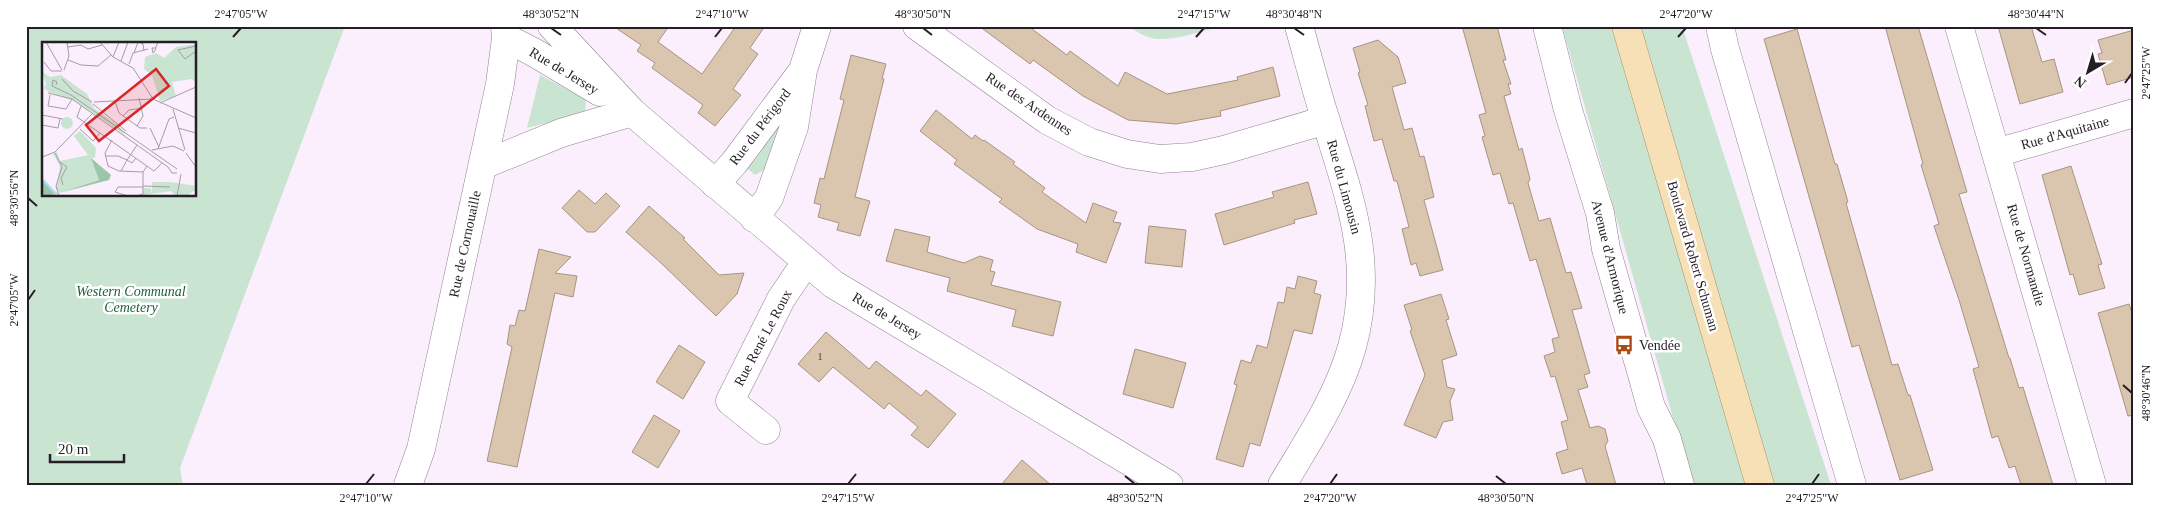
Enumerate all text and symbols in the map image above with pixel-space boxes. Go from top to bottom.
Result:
text: 2°47'05"W [214,7,268,21]
text: 48°30'52"N [523,7,580,21]
text: 2°47'10"W [695,7,749,21]
text: 48°30'50"N [895,7,952,21]
text: 2°47'15"W [1177,7,1231,21]
text: 48°30'48"N [1266,7,1323,21]
text: 2°47'20"W [1659,7,1713,21]
text: 48°30'44"N [2008,7,2065,21]
inset map [42,42,196,196]
street label: Rue de Jersey [527,45,601,97]
text: 2°47'25"W [2139,46,2153,100]
north arrow [2062,48,2112,98]
street label: Rue des Ardennes [983,70,1075,138]
text: N [2072,73,2089,91]
street label: Rue du Périgord [726,86,794,168]
street label: Rue d'Aquitaine [2019,113,2111,153]
street label: Rue du Limousin [1324,138,1364,236]
text: 48°30'56"N [7,169,21,226]
street label: Boulevard Robert Schuman [1664,179,1722,333]
street label: Rue de Cornouaille [446,189,484,299]
street label: Avenue d'Armorique [1589,198,1631,316]
street label: Rue de Normandie [2004,202,2048,308]
text: 2°47'05"W [7,273,21,327]
park label: Western Communal Cemetery [76,284,186,315]
street label: Rue René Le Roux [731,287,795,389]
street label: Rue de Jersey [850,290,924,342]
bus stop icon: Vendée [1613,334,1635,356]
place label: Vendée [1639,338,1680,353]
house number: 1 [817,350,823,362]
text: 48°30'46"N [2139,364,2153,421]
scale bar [50,431,124,463]
text: 20 m [58,441,89,457]
text: 2°47'10"W [339,491,393,505]
text: 2°47'15"W [821,491,875,505]
text: 48°30'52"N [1107,491,1164,505]
text: 2°47'20"W [1303,491,1357,505]
text: 48°30'50"N [1478,491,1535,505]
text: 2°47'25"W [1785,491,1839,505]

